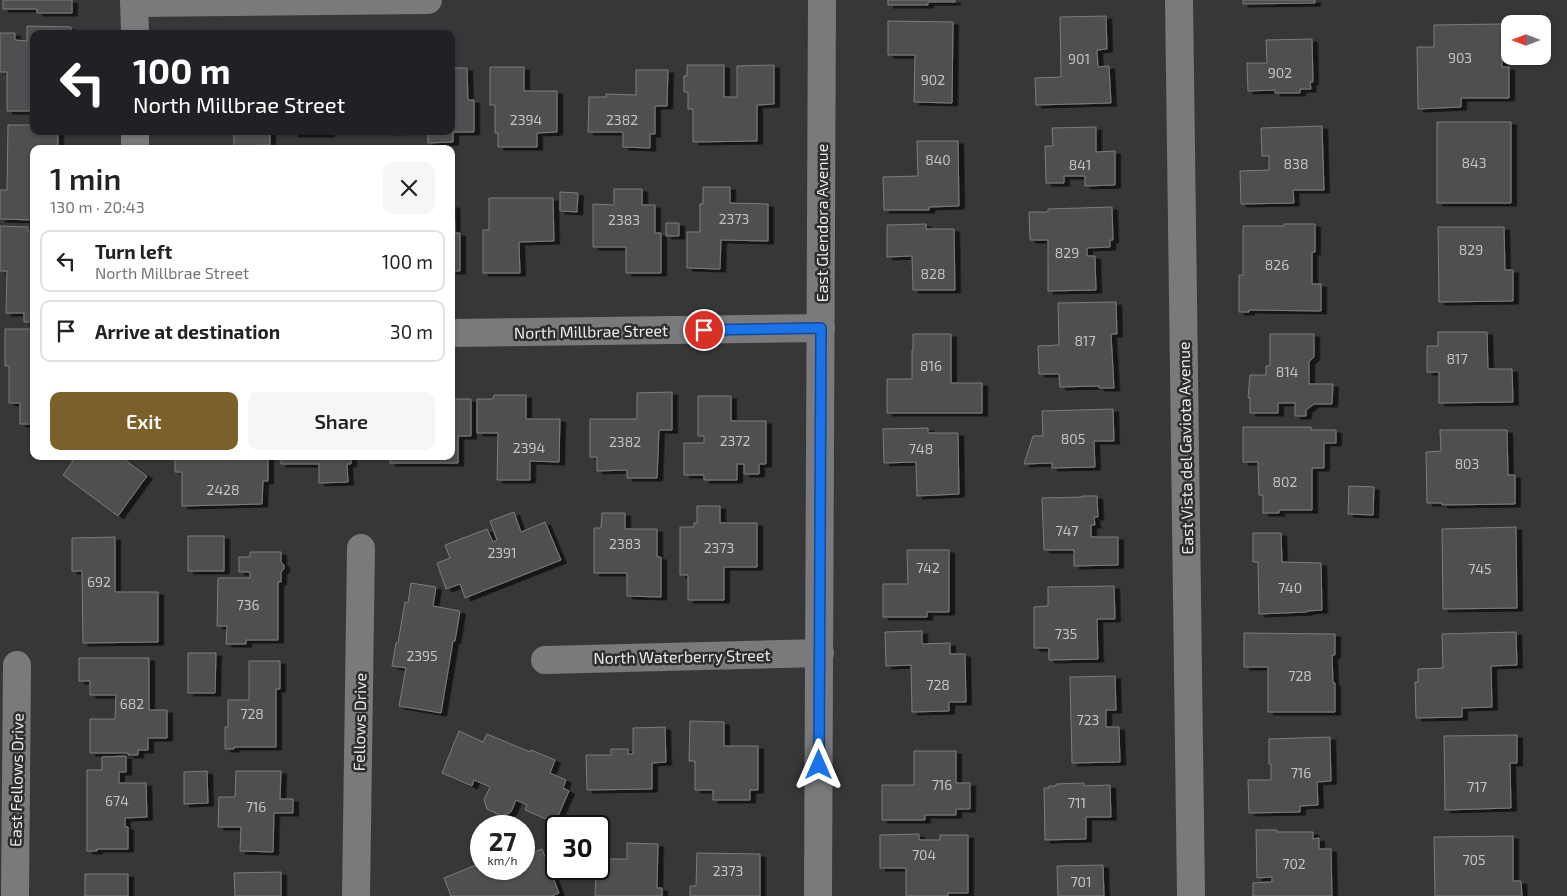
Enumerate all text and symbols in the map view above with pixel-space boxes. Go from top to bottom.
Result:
north arrow [1501,15,1551,65]
map controls [1501,15,1551,65]
text: 100 m [133,49,231,91]
house number: 903 [1448,49,1472,66]
icon: left [50,50,115,115]
house number: 901 [1068,50,1090,67]
house number: 902 [1268,64,1292,81]
house number: 902 [921,71,945,88]
text: North Millbrae Street [133,91,345,117]
house number: 2394 [510,111,542,128]
house number: 2382 [606,111,638,128]
street label: East Glendora Avenue [812,144,831,302]
house number: 840 [925,151,951,168]
house number: 843 [1462,154,1486,171]
house number: 838 [1284,155,1308,172]
house number: 841 [1069,156,1091,173]
text: 1 min [50,160,121,196]
button: close [383,162,435,214]
text: 130 m · 20:43 [50,197,145,216]
house number: 2373 [719,210,749,227]
house number: 2383 [608,211,640,228]
text: Turn left [95,240,172,263]
house number: 829 [1459,241,1483,258]
house number: 829 [1055,244,1079,261]
icon: left [52,247,80,275]
text: 100 m [382,250,433,273]
house number: 826 [1265,256,1289,273]
text: North Millbrae Street [95,263,249,282]
house number: 828 [921,265,945,282]
pin [683,309,725,351]
icon: arrive [690,316,718,344]
icon: arrive [52,317,80,345]
text: Arrive at destination [95,320,280,343]
text: 30 m [390,320,433,343]
street label: North Millbrae Street [514,320,668,342]
house number: 817 [1074,332,1096,349]
street label: East Vista del Gaviota Avenue [1174,341,1196,555]
house number: 817 [1446,350,1468,367]
house number: 816 [920,357,942,374]
house number: 814 [1276,363,1298,380]
button: Exit [50,392,238,450]
button: Share [248,392,435,450]
house number: 805 [1061,430,1085,447]
house number: 2372 [720,432,750,449]
house number: 2382 [609,433,641,450]
house number: 2394 [513,439,545,456]
house number: 748 [909,440,933,457]
house number: 803 [1455,455,1479,472]
house number: 802 [1273,473,1298,490]
house number: 2428 [207,481,239,498]
house number: 747 [1056,522,1078,539]
house number: 2383 [609,535,641,552]
house number: 2373 [704,539,734,556]
house number: 2391 [487,544,517,561]
house number: 742 [916,559,940,576]
house number: 745 [1468,560,1492,577]
house number: 692 [87,573,111,590]
house number: 740 [1278,579,1302,596]
house number: 736 [237,596,259,613]
house number: 735 [1055,625,1077,642]
street label: North Waterberry Street [593,645,771,667]
house number: 2395 [406,647,438,664]
house number: 728 [1288,667,1312,684]
street label: Fellows Drive [349,673,369,771]
house number: 728 [926,676,950,693]
house number: 682 [120,695,144,712]
house number: 728 [240,705,264,722]
house number: 723 [1077,711,1099,728]
street label: East Fellows Drive [5,713,27,847]
position arrow [792,738,844,790]
house number: 716 [1291,764,1311,781]
house number: 716 [932,776,952,793]
house number: 717 [1467,778,1487,795]
house number: 674 [105,792,129,809]
house number: 711 [1068,794,1086,811]
house number: 716 [246,798,266,815]
speed limit sign: 30 [545,815,610,880]
text: 27 [489,826,516,856]
house number: 704 [912,846,936,863]
house number: 705 [1462,851,1486,868]
text: km/h [488,853,517,867]
house number: 702 [1282,855,1306,872]
house number: 2373 [713,862,743,879]
house number: 701 [1070,873,1092,890]

